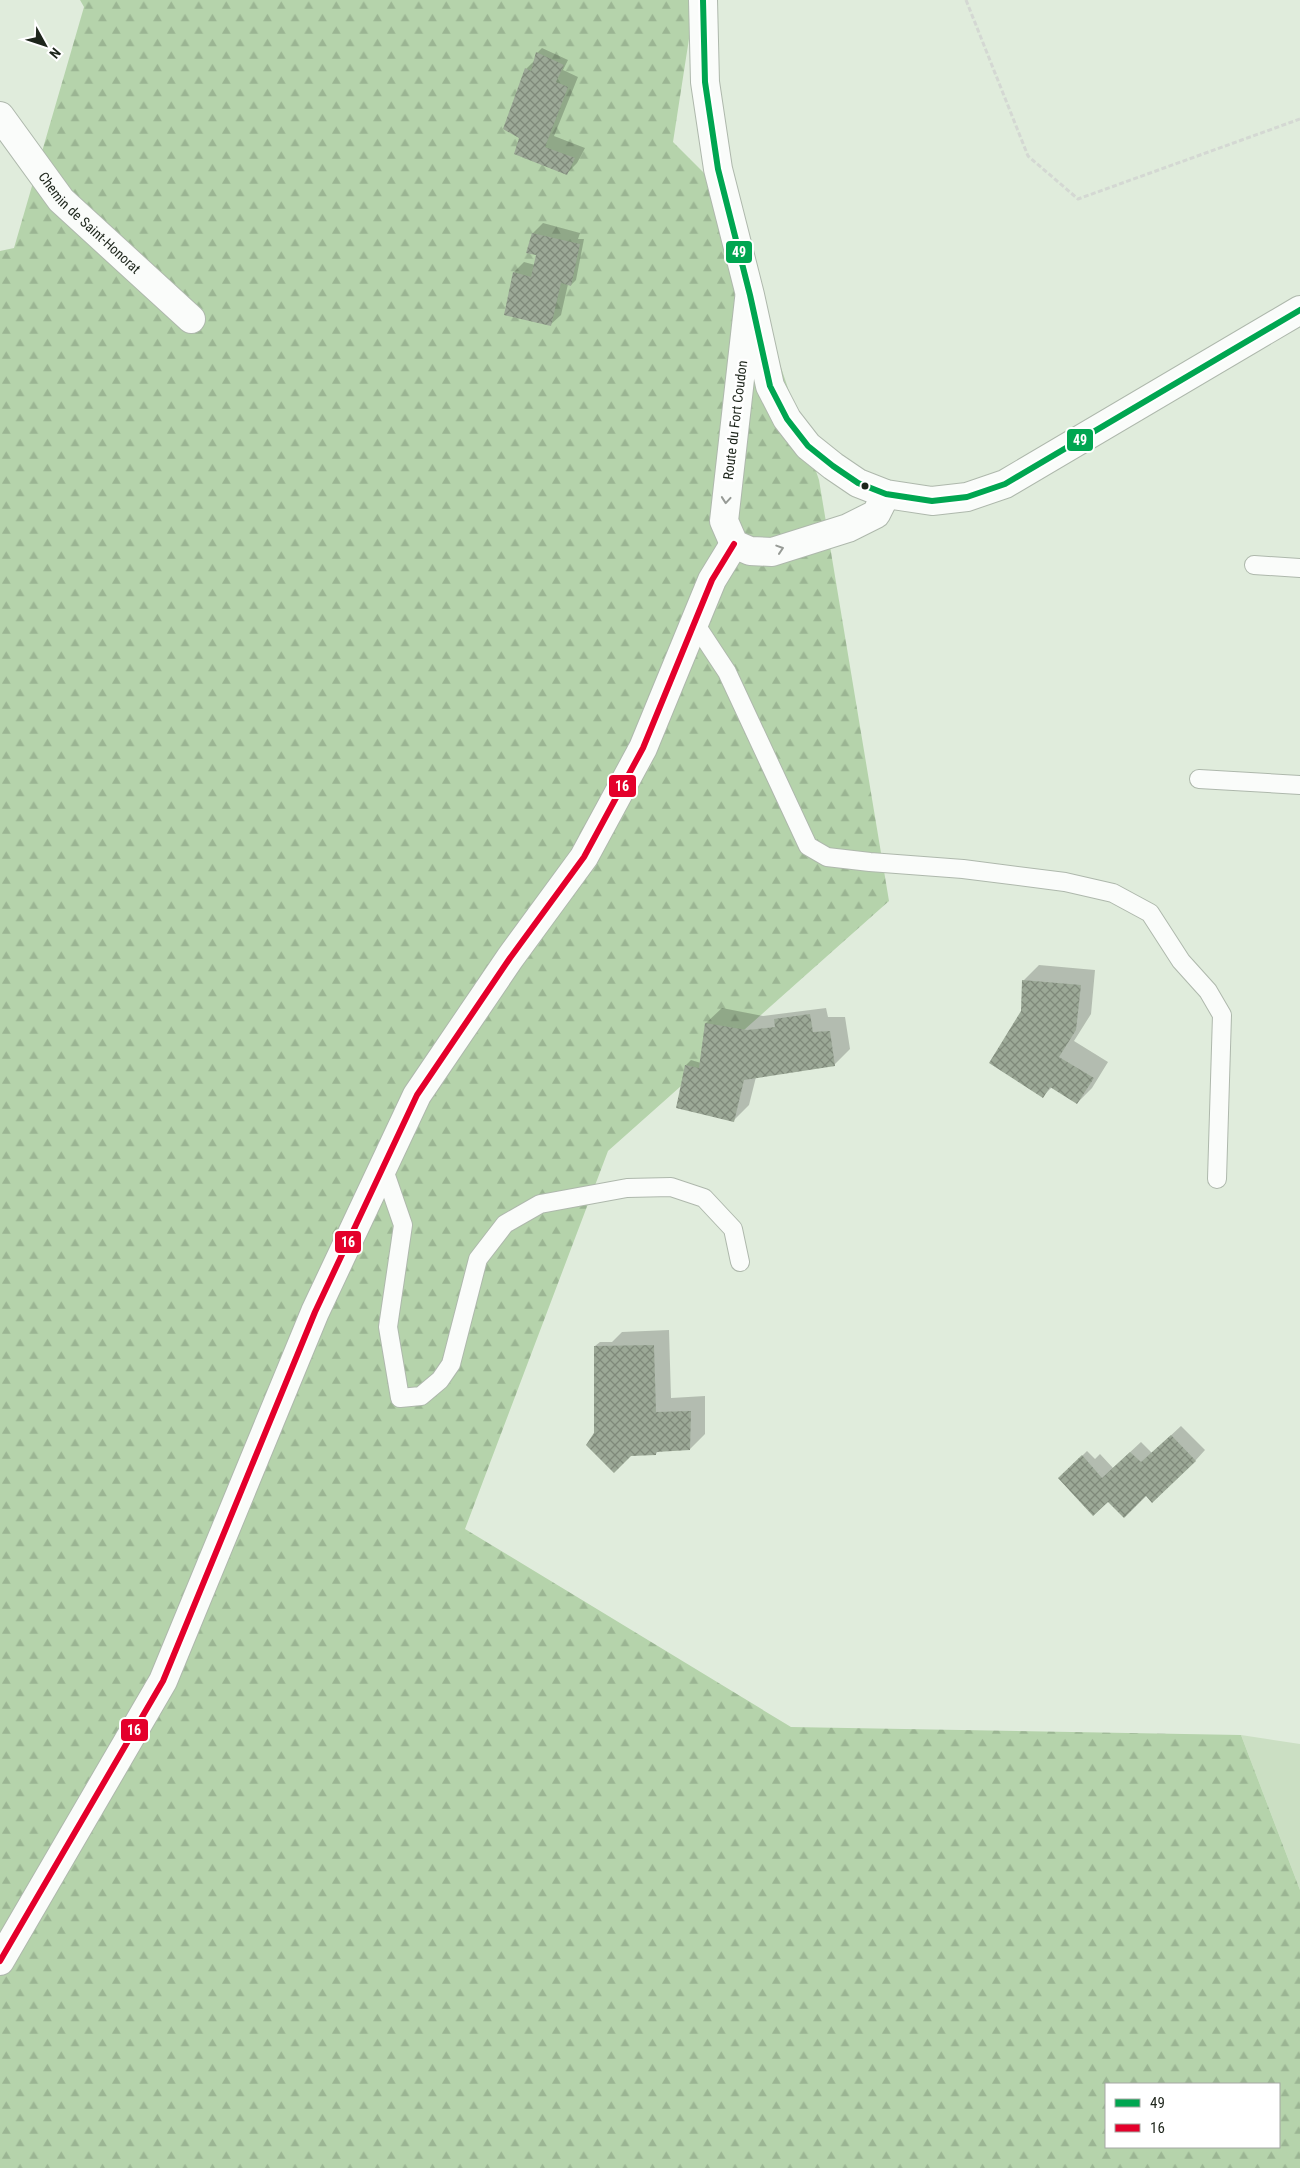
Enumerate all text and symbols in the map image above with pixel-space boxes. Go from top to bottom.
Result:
north arrow [20,20,70,70]
text: N [46,45,64,62]
street label: Chemin de Saint-Honorat [35,169,144,277]
line badge: 49 [725,240,753,264]
text: 49 [732,244,746,260]
street label: Route du Fort Coudon [720,359,750,481]
line badge: 49 [1066,428,1094,452]
text: 49 [1073,432,1087,448]
unlabelled marker [860,481,870,491]
one-way arrow [721,496,732,504]
one-way arrow [776,545,784,555]
line badge: 16 [608,774,637,798]
text: 16 [615,778,629,794]
line badge: 16 [334,1230,362,1254]
text: 16 [341,1234,355,1250]
line badge: 16 [120,1718,149,1742]
text: 16 [127,1722,141,1738]
legend [1105,2083,1280,2148]
text: 49 [1150,2094,1165,2112]
text: 16 [1150,2119,1165,2137]

